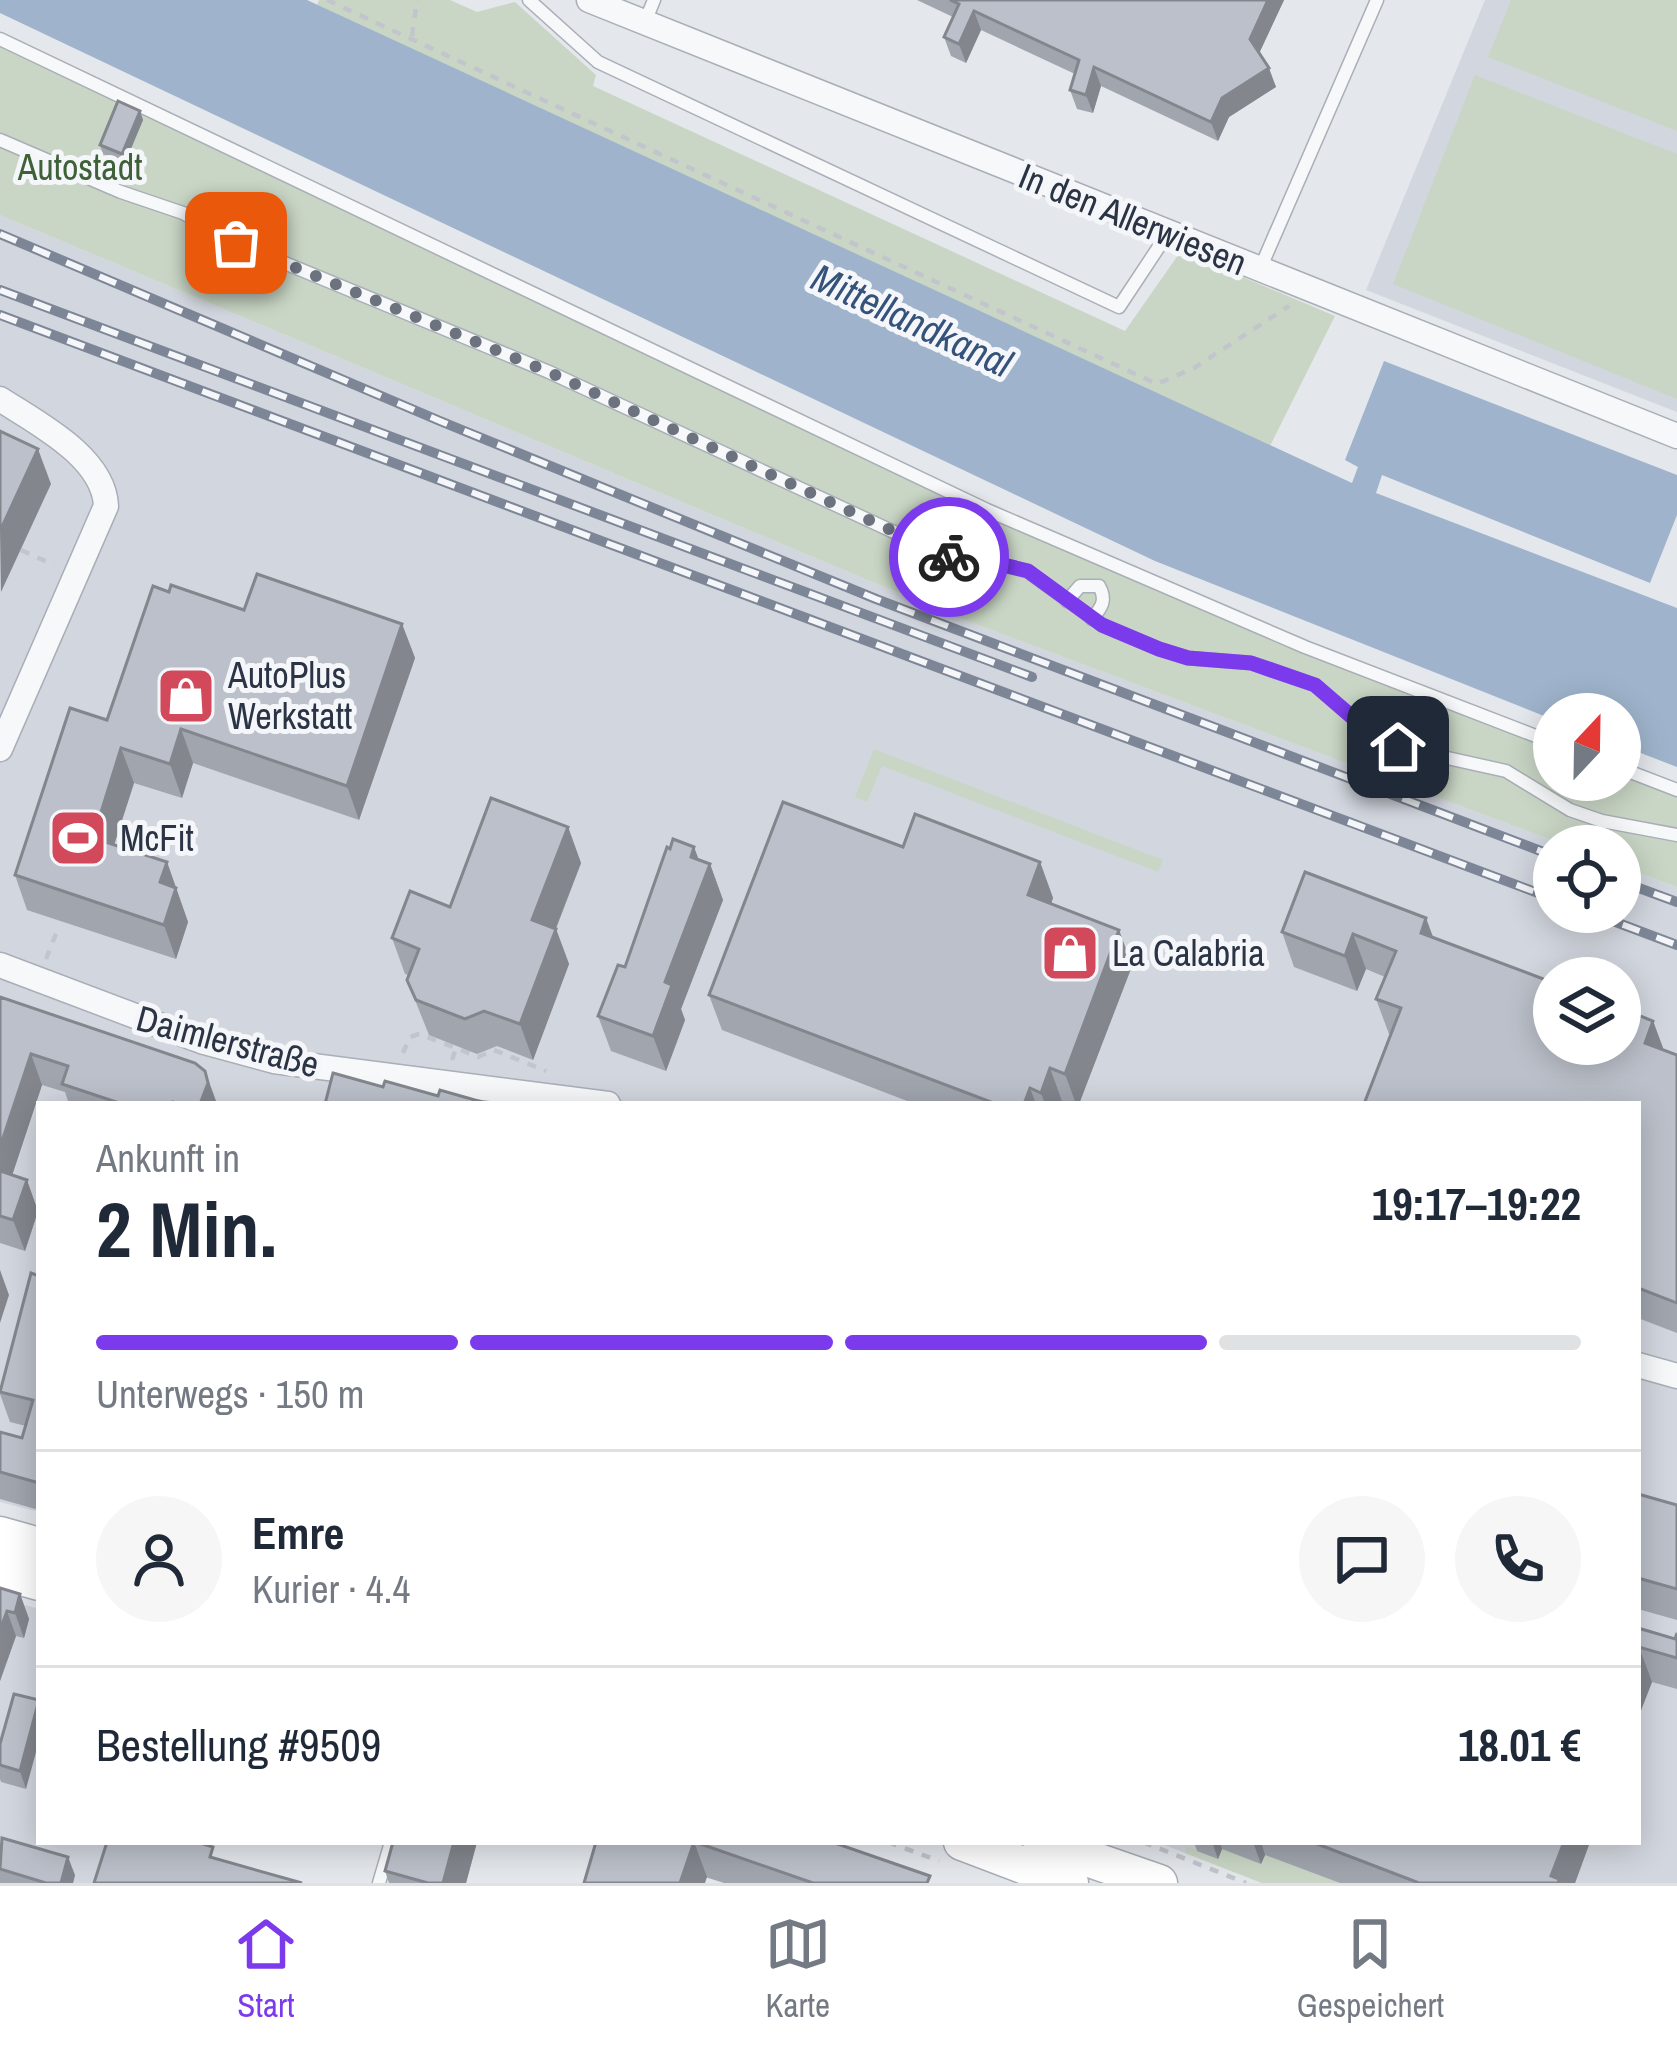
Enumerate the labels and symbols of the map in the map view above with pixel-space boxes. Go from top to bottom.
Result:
park label: Autostadt [17,143,142,191]
street label: In den Allerwiesen [1012,152,1254,286]
pin [185,192,287,294]
water label: Mittellandkanal [804,251,1021,389]
courier [889,497,1009,617]
place label: AutoPlus Werkstatt [227,651,352,740]
shop icon: AutoPlus Werkstatt [155,665,217,727]
north arrow [1533,693,1641,801]
pin [1347,696,1449,798]
sports icon: McFit [47,807,109,869]
place label: McFit [120,814,194,862]
shop icon: La Calabria [1039,922,1101,984]
place label: La Calabria [1112,929,1265,977]
street label: Daimlerstraße [131,994,325,1088]

